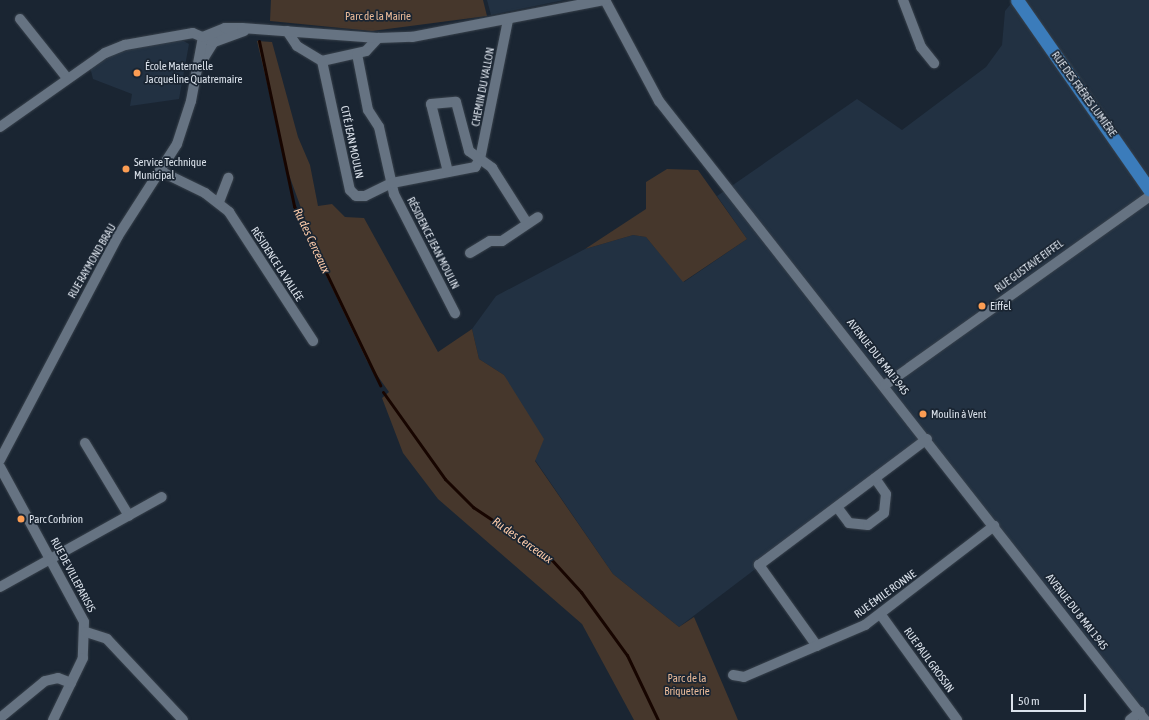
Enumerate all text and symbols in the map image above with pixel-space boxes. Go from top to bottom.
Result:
park label: Parc de la Mairie [345,9,411,23]
street label: CHEMIN DU VALLON [469,46,497,128]
street label: RUE DES FRÈRES LUMIÈRE [1049,49,1119,139]
place label: École Maternelle Jacqueline Quatremaire [145,60,243,86]
marker: École Maternelle Jacqueline Quatremaire [132,68,142,78]
street label: CITÉ JEAN MOULIN [338,104,366,180]
place label: Service Technique Municipal [134,156,206,182]
marker: Service Technique Municipal [121,164,131,174]
street label: RÉSIDENCE JEAN MOULIN [404,195,462,291]
water label: Ru des Cerceaux [290,206,332,276]
street label: RUE RAYMOND BRAU [65,221,119,301]
street label: RÉSIDENCE LA VALLÉE [248,224,306,304]
street label: RUE GUSTAVE EIFFEL [992,237,1066,295]
place label: Eiffel [990,299,1011,313]
marker: Eiffel [977,301,987,311]
street label: AVENUE DU 8 MAI 1945 [844,316,912,398]
place label: Moulin à Vent [931,407,986,421]
marker: Moulin à Vent [918,409,928,419]
place label: Parc Corbrion [29,512,83,526]
marker: Parc Corbrion [16,514,26,524]
water label: Ru des Cerceaux [489,515,555,567]
street label: RUE DE VILLEPARISIS [48,535,98,615]
street label: RUE ÉMILE RONNE [852,567,918,621]
street label: AVENUE DU 8 MAI 1945 [1043,571,1111,653]
street label: RUE PAUL GROSSIN [901,625,957,695]
park label: Parc de la Briqueterie [664,672,710,698]
scale bar [1013,686,1088,712]
text: 50 m [1018,694,1040,708]

